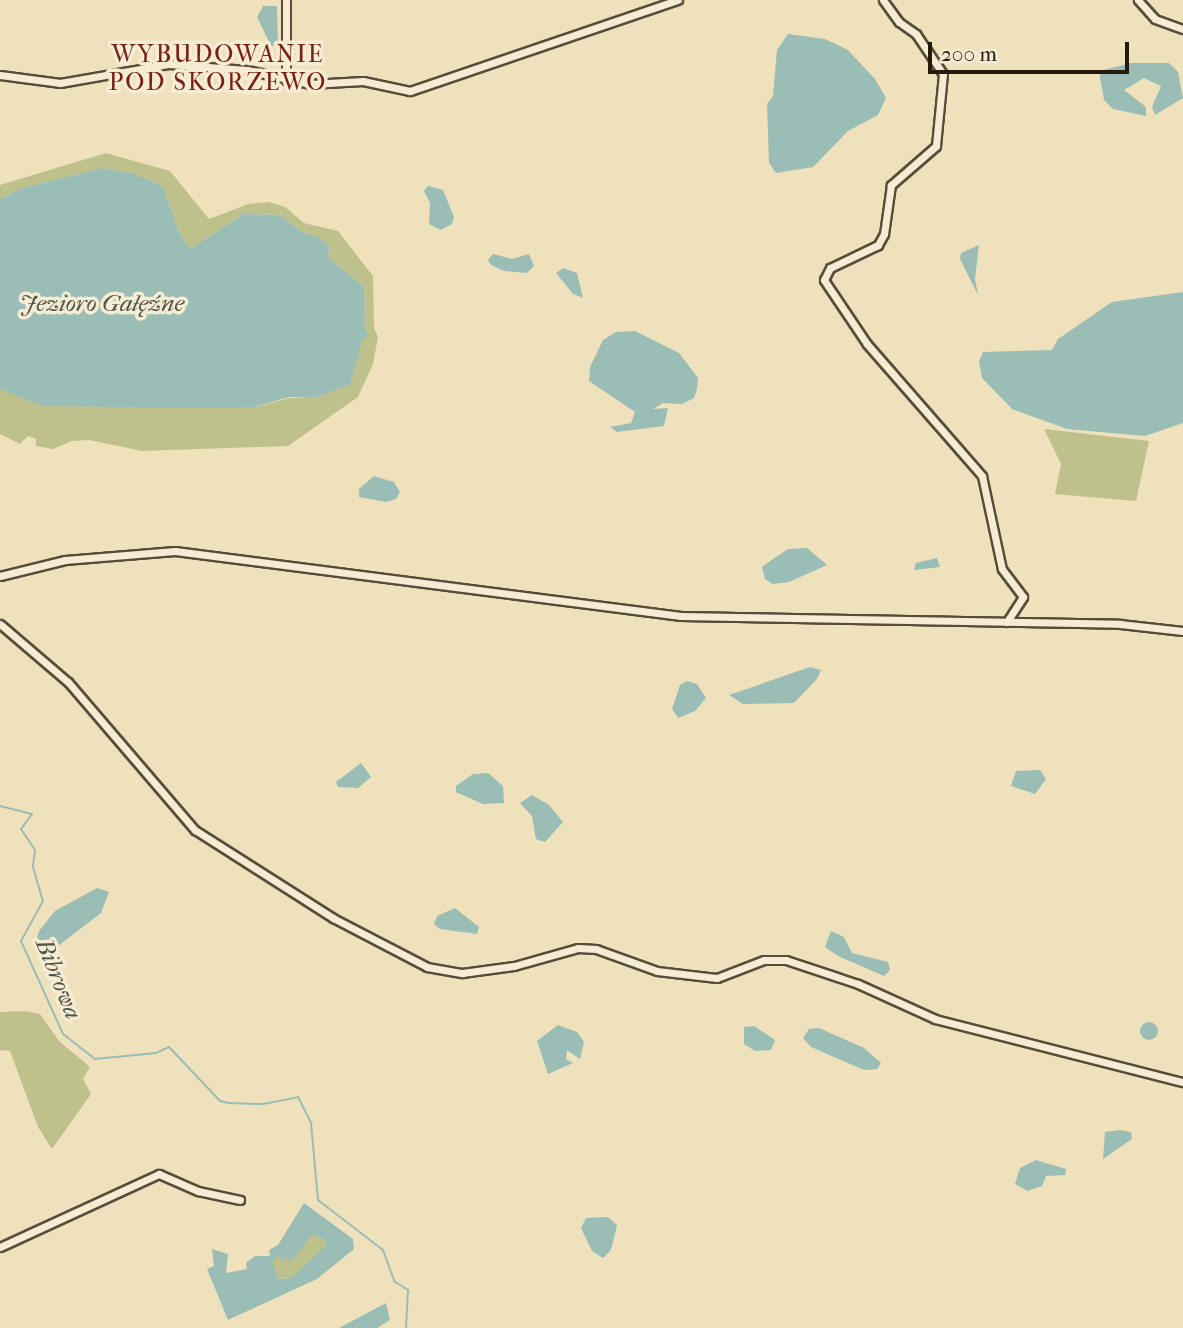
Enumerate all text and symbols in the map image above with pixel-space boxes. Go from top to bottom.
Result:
scale bar [931,28,1132,72]
district label: WYBUDOWANIE POD SKORZEWO [110,41,326,97]
text: 200 m [941,42,997,66]
water label: Jezioro Gałęźne [20,290,184,318]
water label: Bibrowa [29,934,87,1024]

